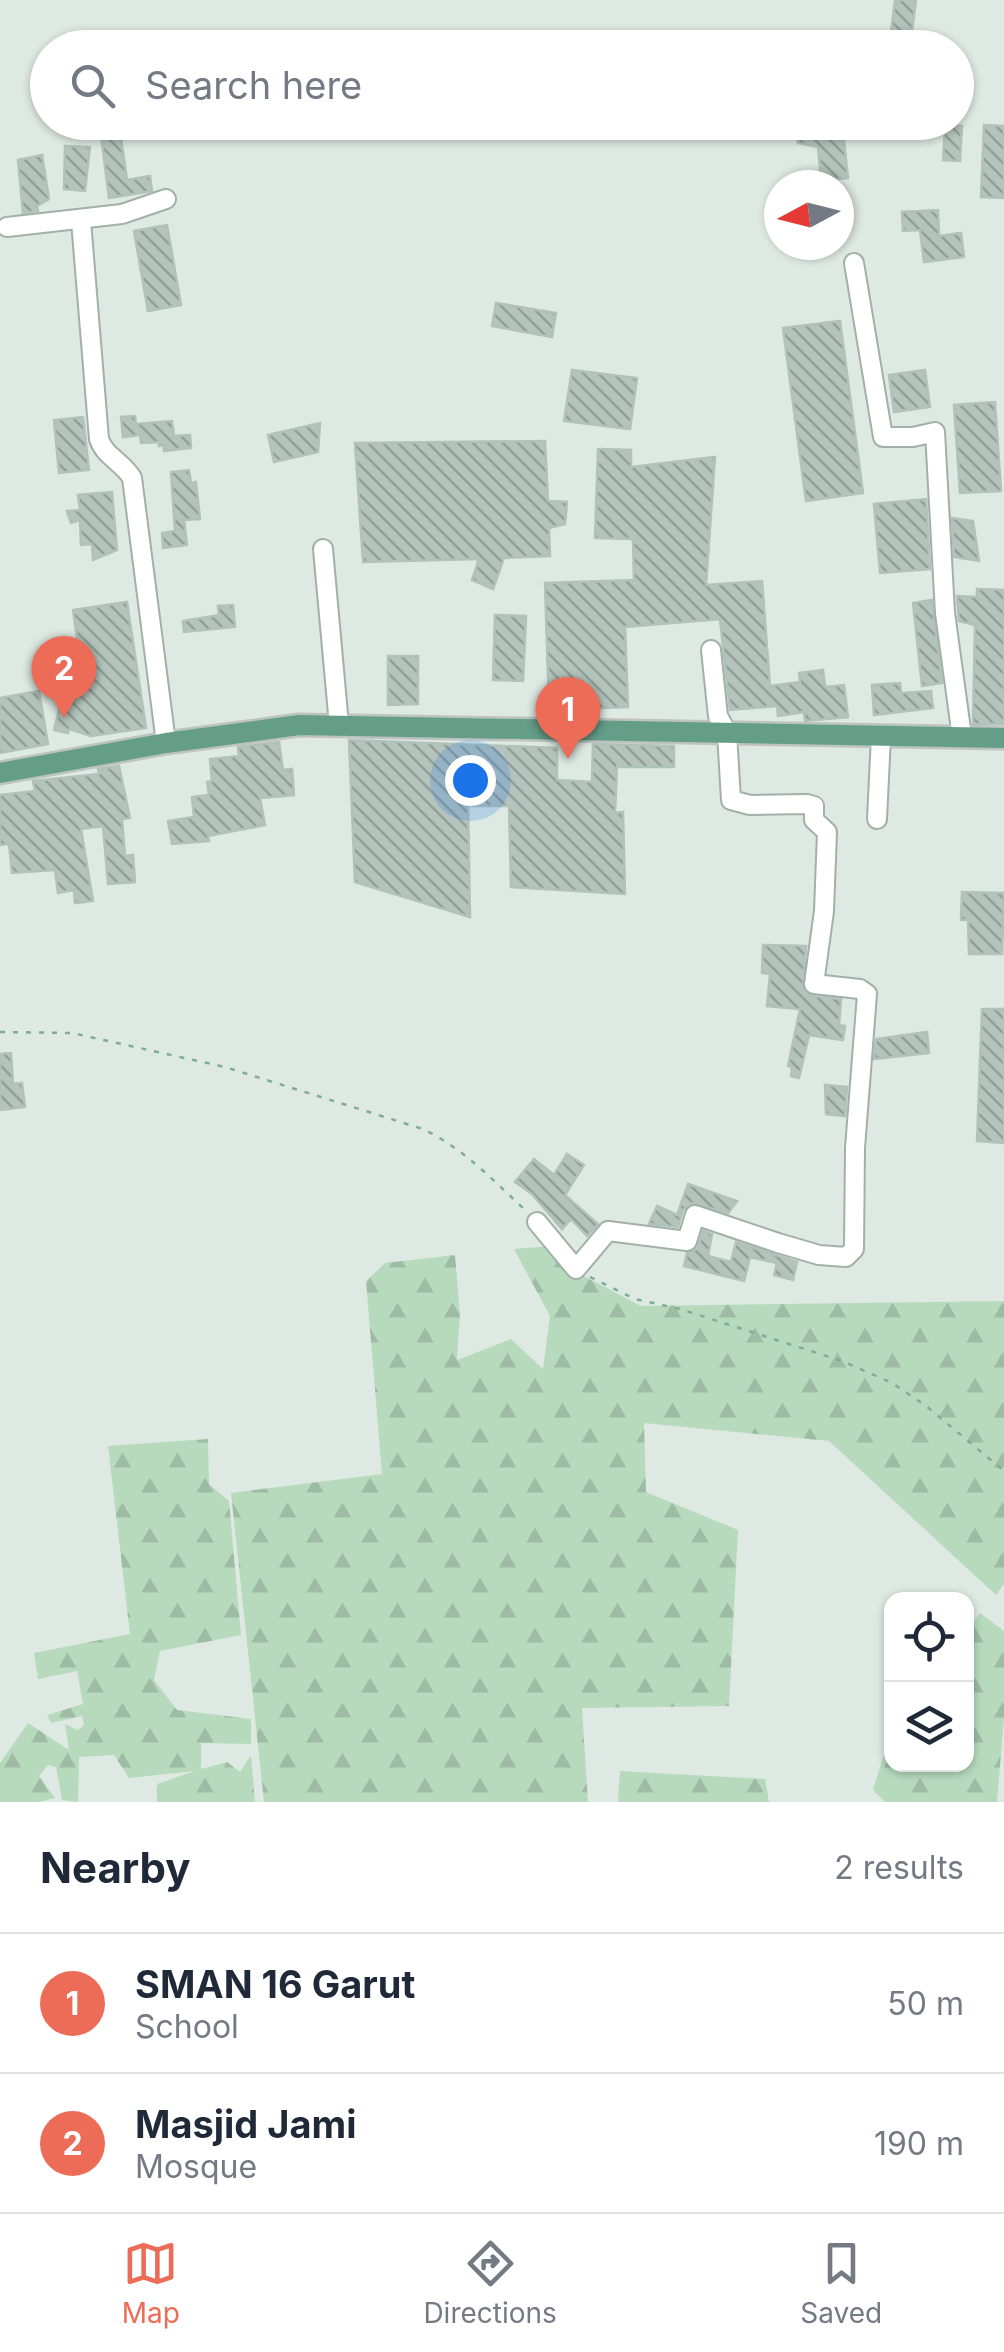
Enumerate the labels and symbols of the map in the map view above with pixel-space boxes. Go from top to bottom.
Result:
north arrow [764,170,854,260]
pin: 2 [32,636,96,718]
pin: 1 [536,676,600,759]
your location [445,755,496,806]

